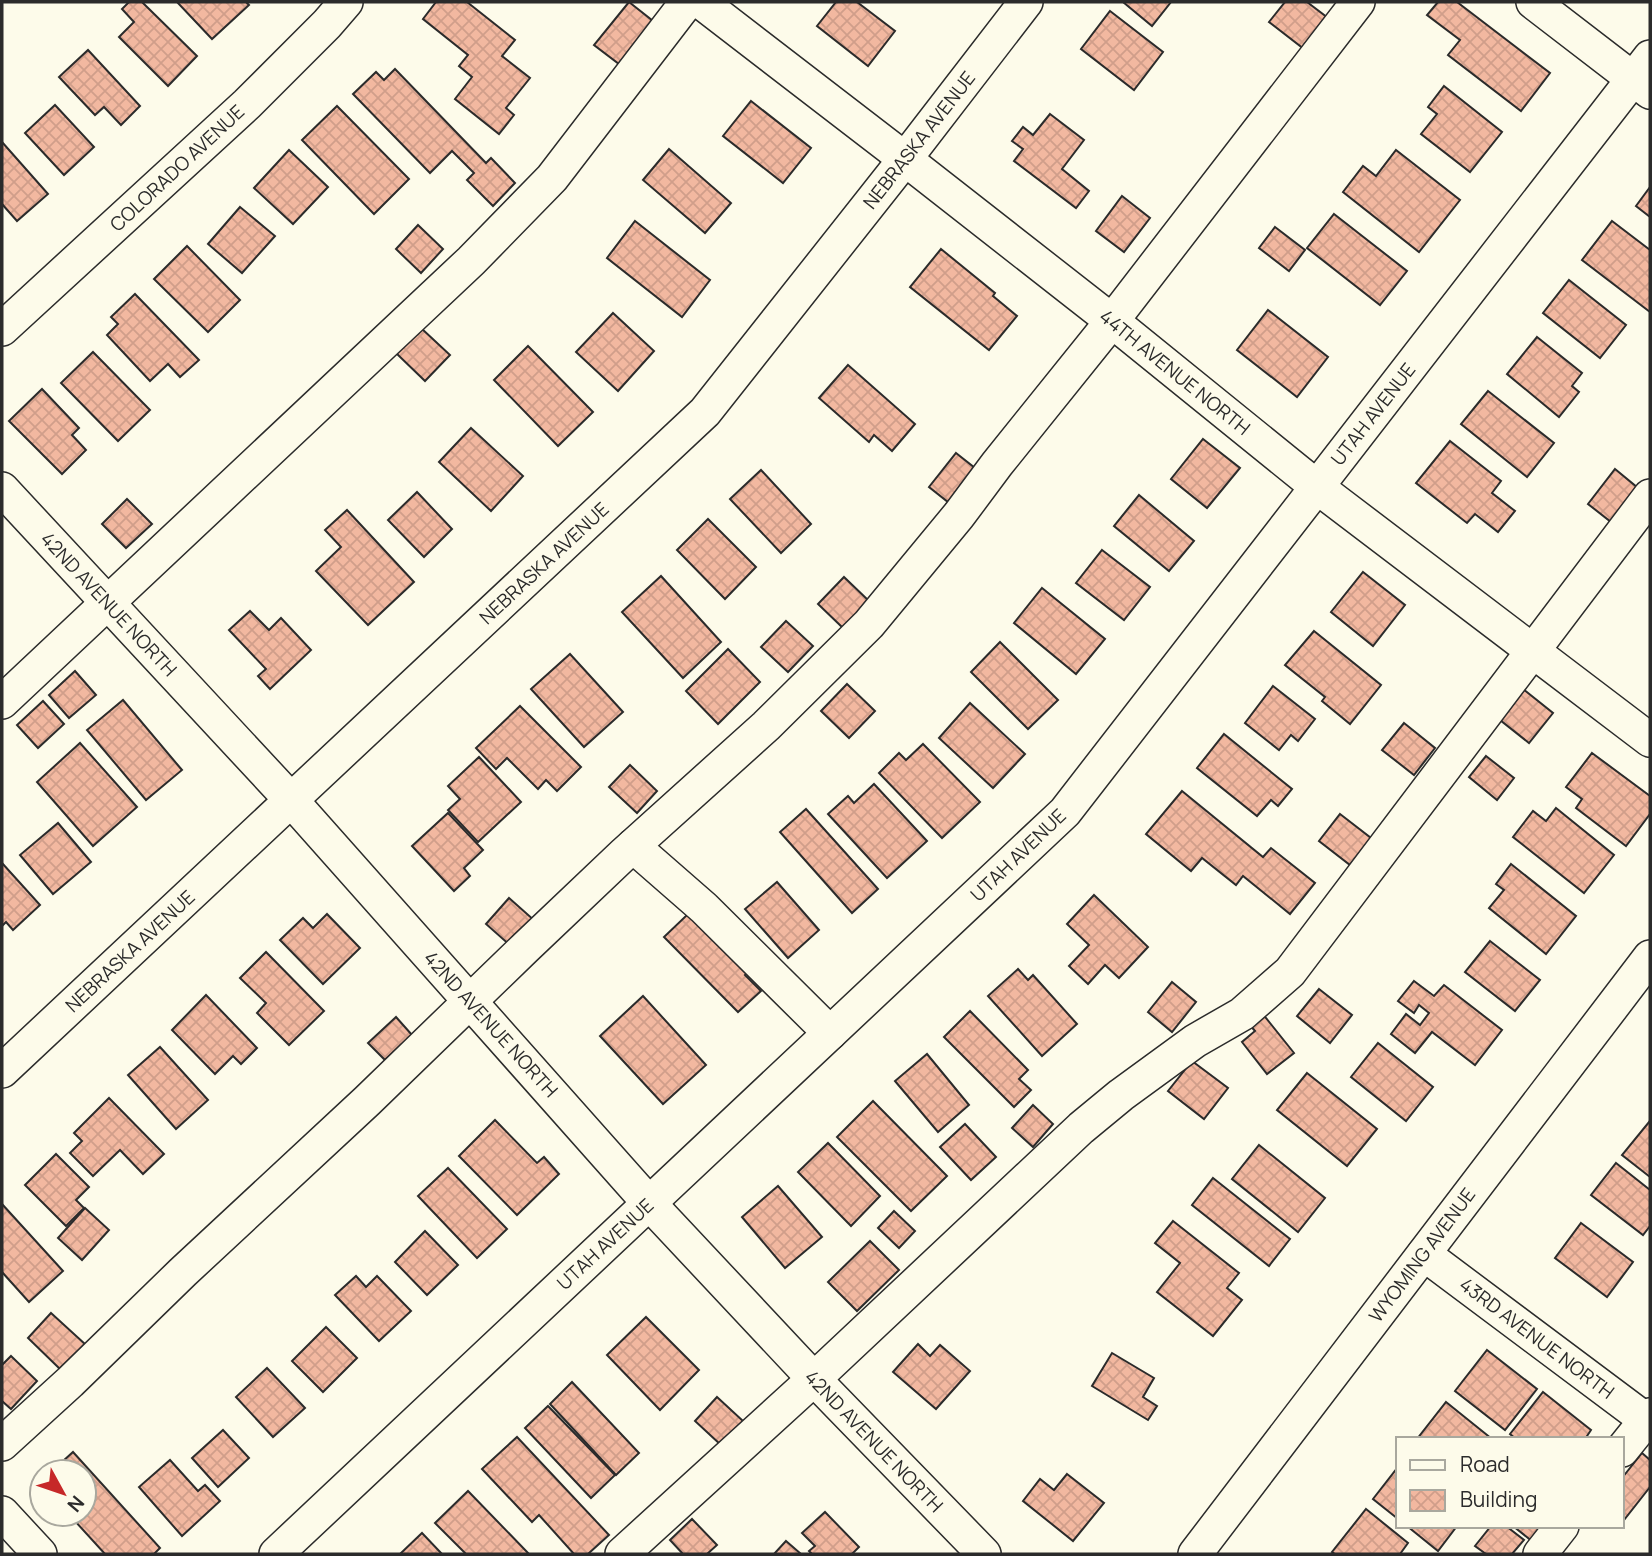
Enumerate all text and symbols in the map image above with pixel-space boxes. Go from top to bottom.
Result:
street label: NEBRASKA AVENUE [857,66,981,214]
street label: COLORADO AVENUE [104,99,250,237]
street label: 44TH AVENUE NORTH [1094,303,1256,441]
street label: UTAH AVENUE [1325,357,1421,471]
street label: NEBRASKA AVENUE [474,496,614,630]
street label: 42ND AVENUE NORTH [35,526,183,682]
street label: UTAH AVENUE [965,803,1071,907]
street label: NEBRASKA AVENUE [60,884,200,1018]
street label: 42ND AVENUE NORTH [418,945,564,1103]
street label: WYOMING AVENUE [1363,1182,1481,1328]
street label: UTAH AVENUE [551,1192,659,1296]
street label: 43RD AVENUE NORTH [1454,1271,1620,1405]
street label: 42ND AVENUE NORTH [799,1364,949,1518]
legend [1396,1437,1624,1528]
text: Road [1460,1450,1510,1478]
north arrow [28,1458,98,1528]
text: Building [1460,1485,1537,1513]
text: N [62,1490,90,1518]

